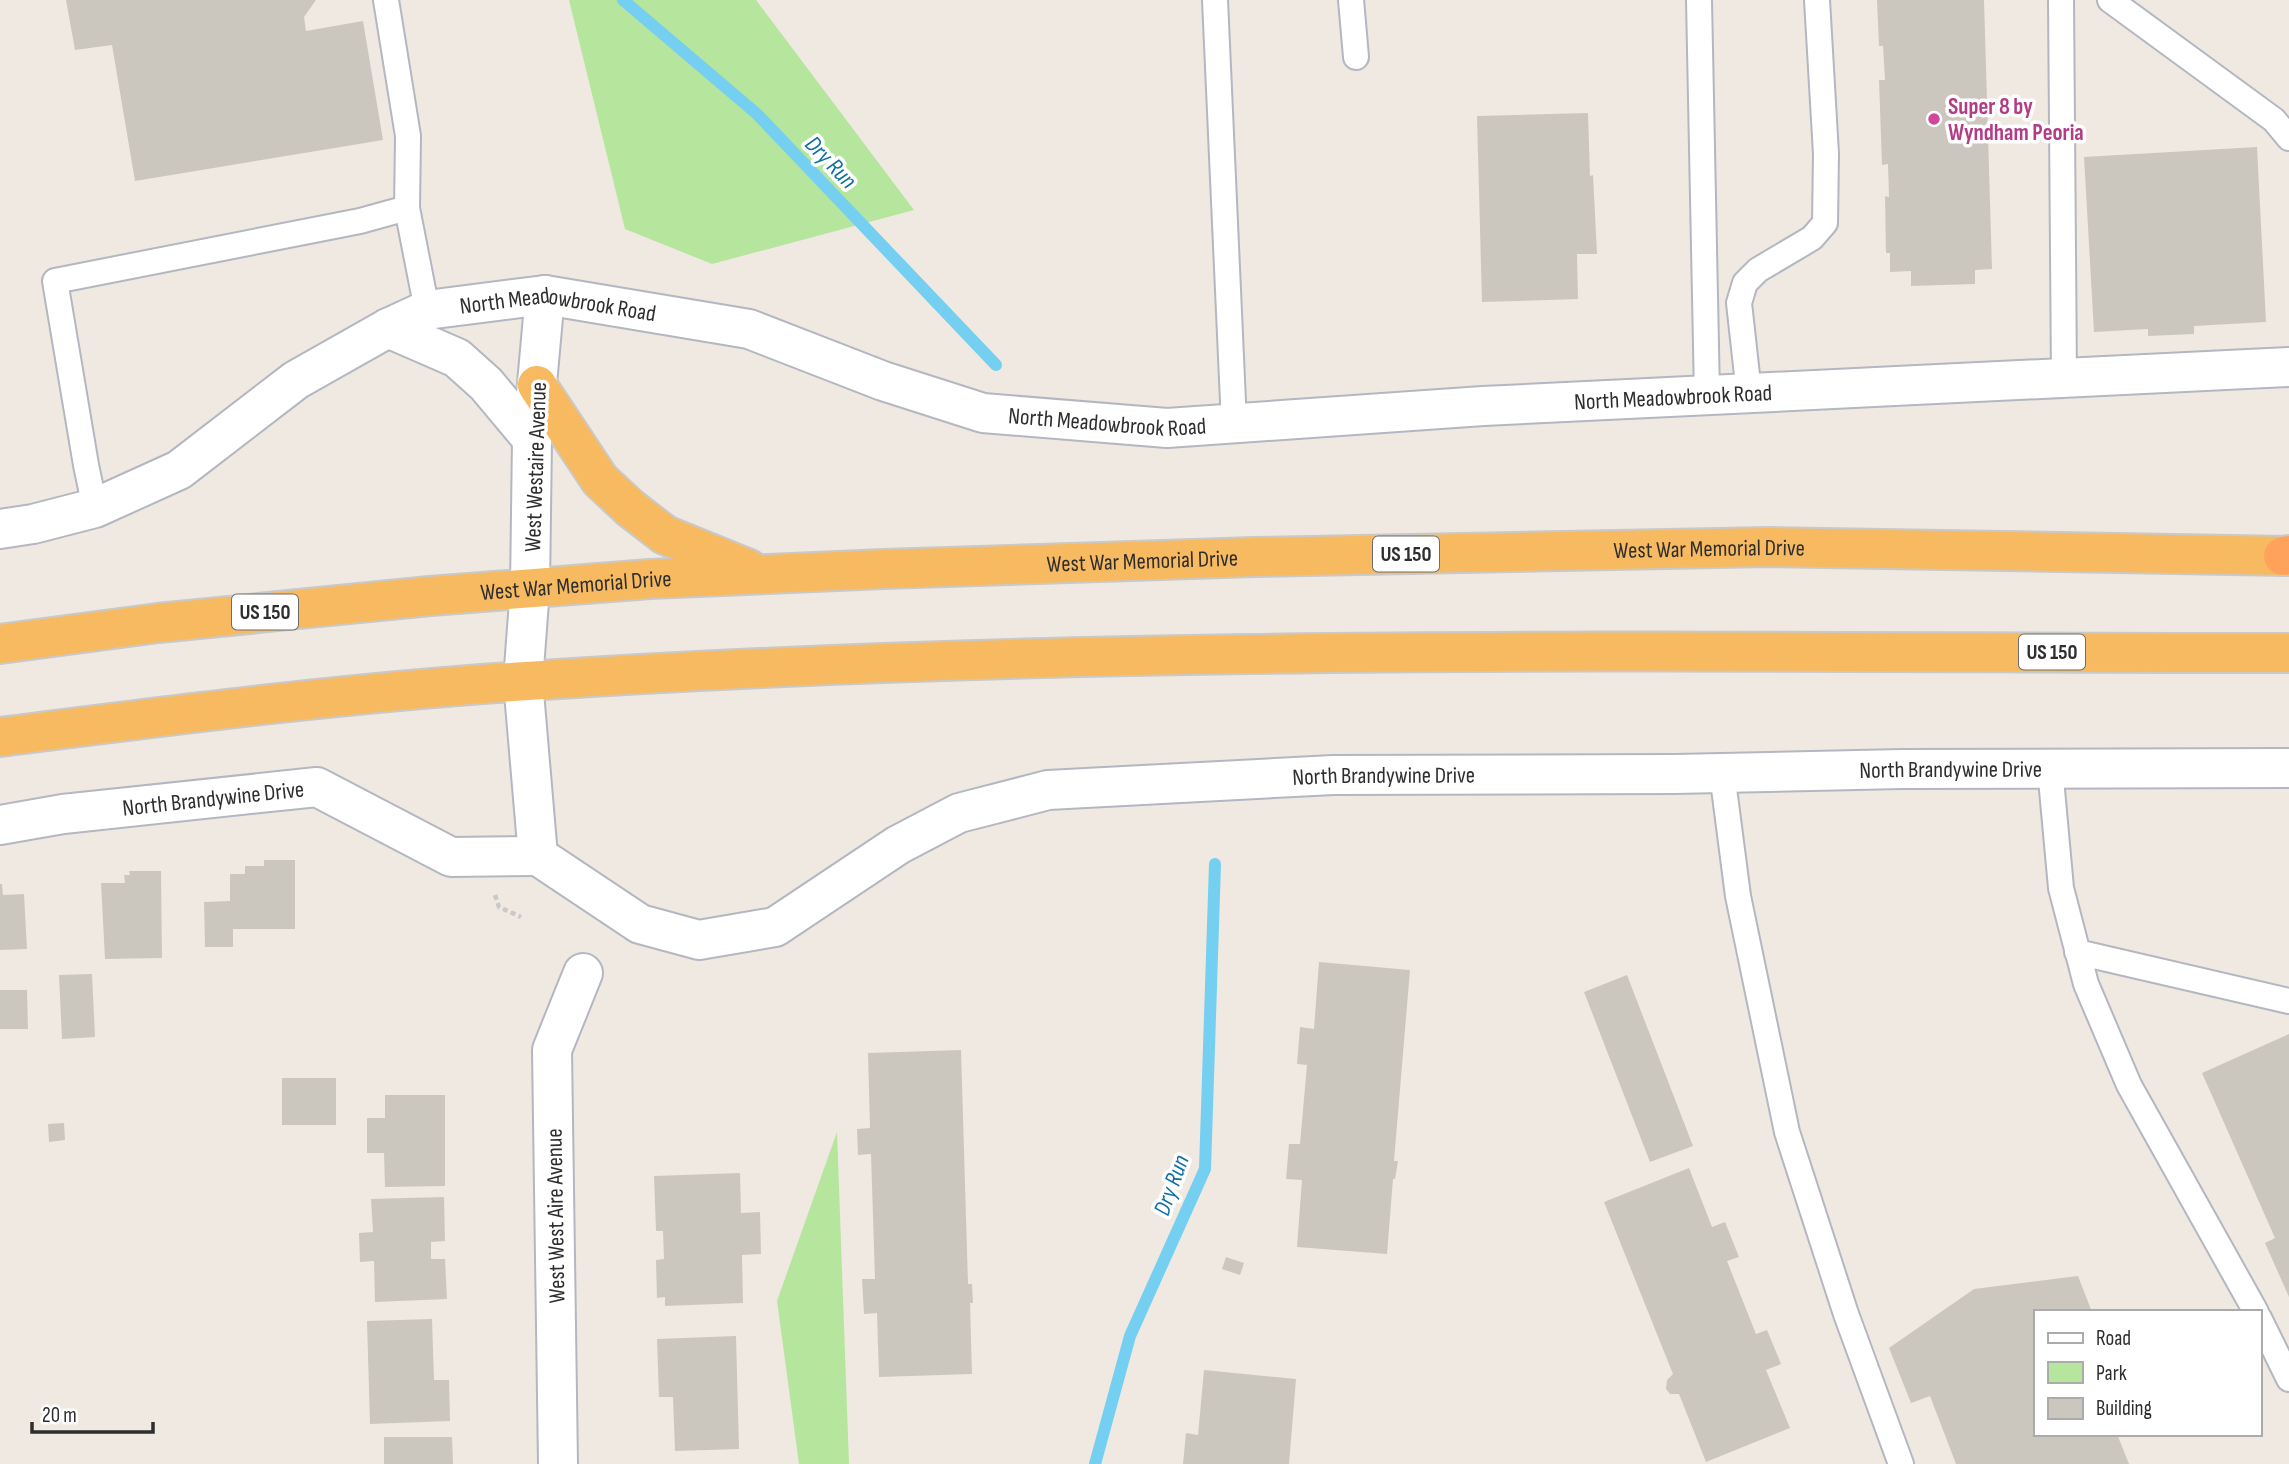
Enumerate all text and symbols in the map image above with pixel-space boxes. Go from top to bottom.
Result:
place label: Super 8 by Wyndham Peoria [1948,93,2084,147]
marker: Super 8 by Wyndham Peoria [1926,111,1942,127]
water label: Dry Run [799,130,863,195]
street label: North Meadowbrook Road [458,282,658,328]
street label: North Meadowbrook Road [1573,379,1773,417]
street label: West Westaire Avenue [519,381,553,553]
street label: North Meadowbrook Road [1007,402,1207,443]
street label: West War Memorial Drive [1613,534,1805,565]
road number: US 150 [1373,536,1439,572]
street label: West War Memorial Drive [1046,545,1238,579]
street label: West War Memorial Drive [479,565,672,607]
road number: US 150 [232,594,298,630]
road number: US 150 [2019,634,2085,670]
street label: North Brandywine Drive [1859,756,2042,785]
street label: North Brandywine Drive [1292,762,1475,792]
street label: North Brandywine Drive [121,775,306,823]
street label: West West Aire Avenue [540,1128,572,1304]
water label: Dry Run [1147,1151,1196,1219]
legend [2034,1310,2261,1436]
text: Road [2096,1326,2131,1351]
text: Park [2096,1361,2127,1386]
scale bar [32,1390,152,1434]
text: Building [2096,1396,2152,1421]
text: 20 m [42,1403,77,1428]

